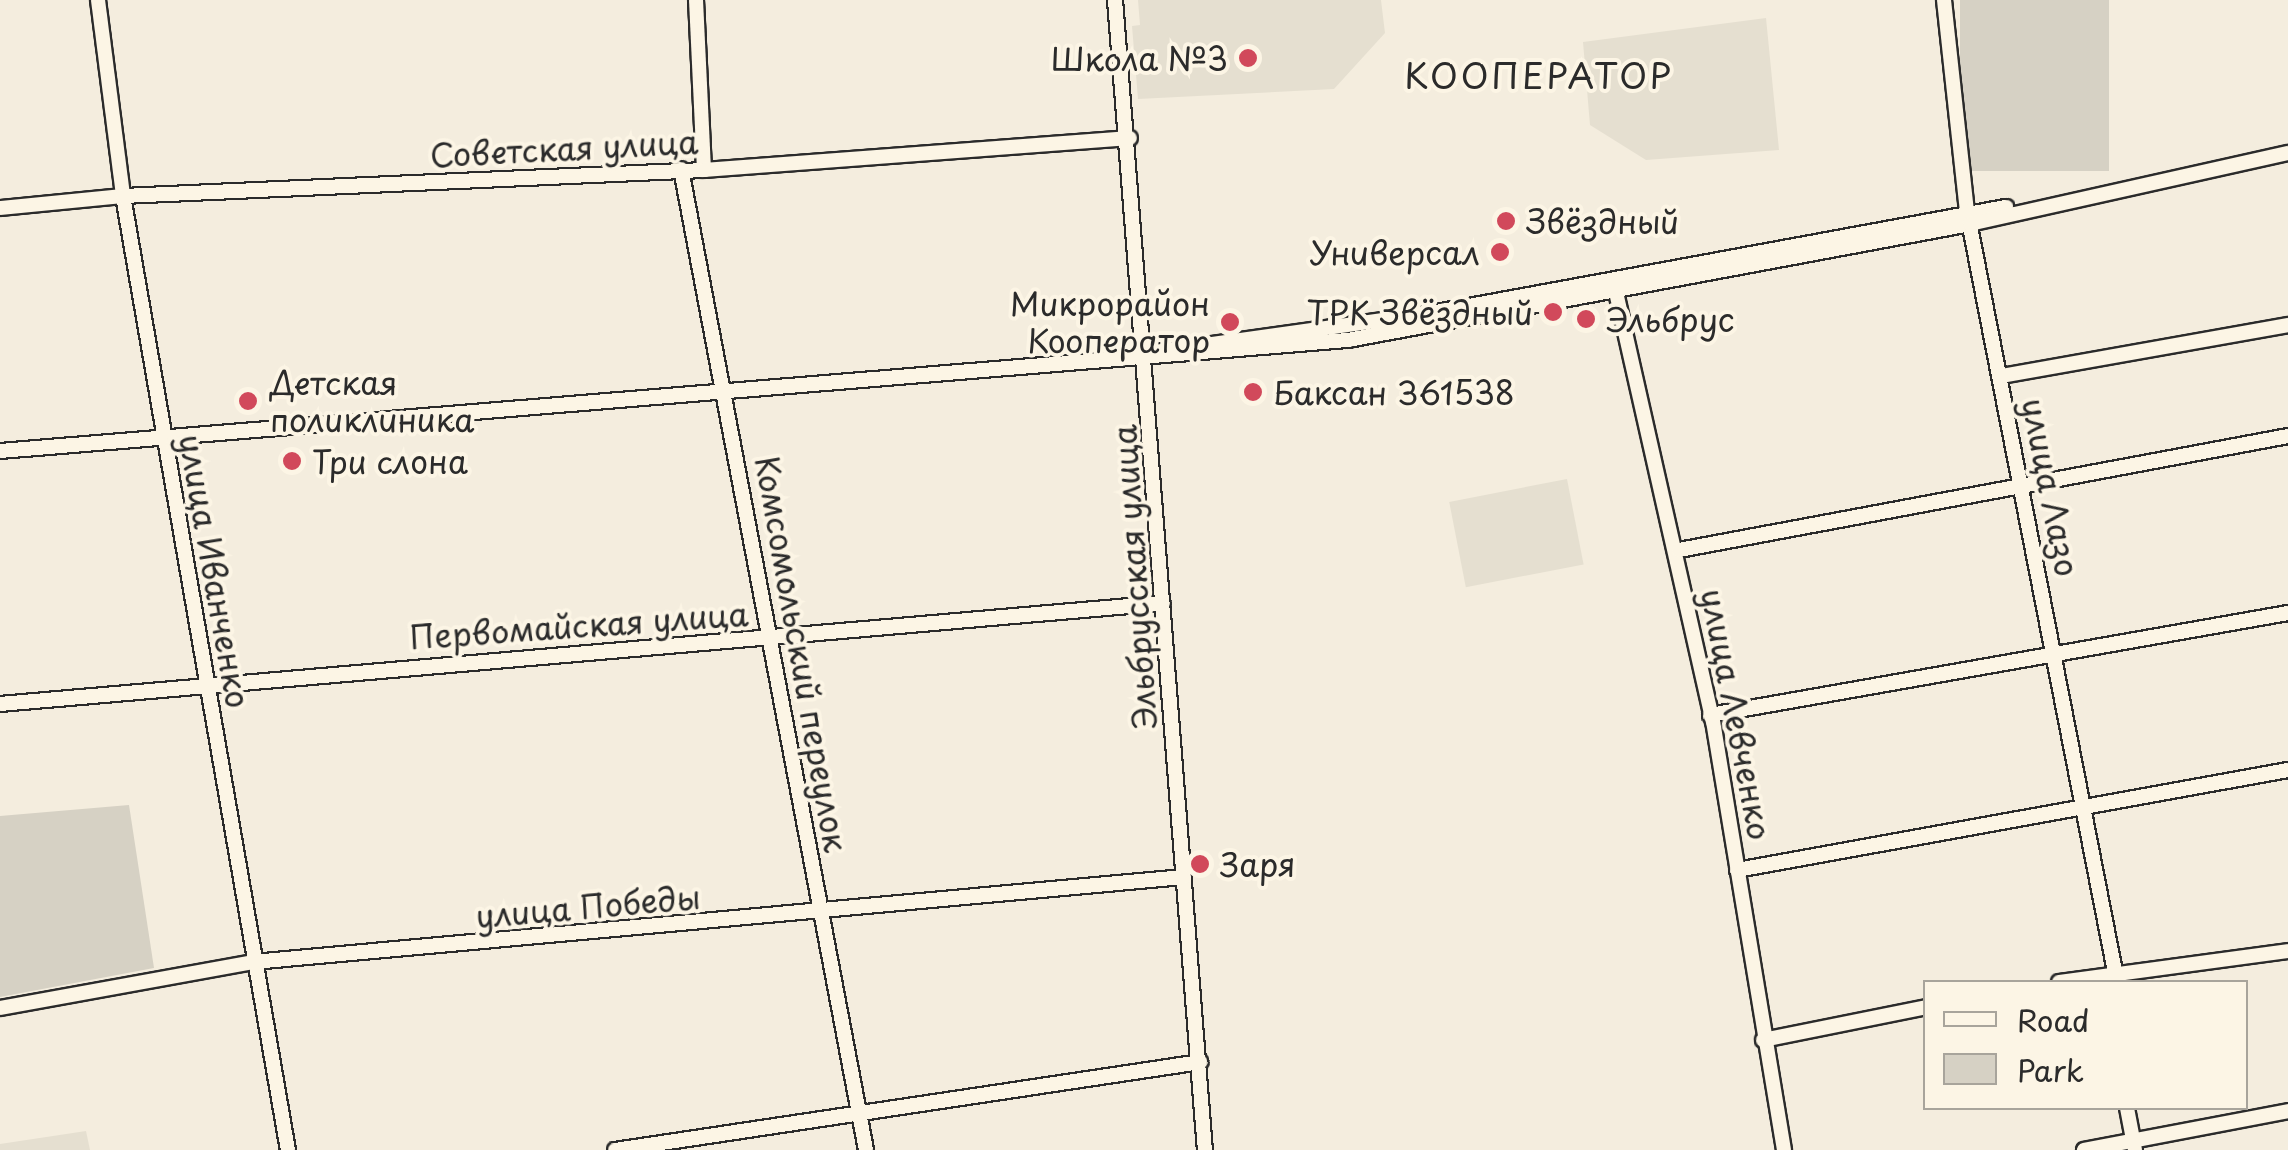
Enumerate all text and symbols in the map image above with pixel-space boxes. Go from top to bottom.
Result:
place label: Школа №3 [1050,39,1228,77]
marker: Школа №3 [1237,47,1259,69]
district label: КООПЕРАТОР [1403,54,1675,96]
street label: Советская улица [428,122,700,174]
place label: Звёздный [1526,202,1679,240]
marker: Звёздный [1495,210,1517,232]
place label: Универсал [1310,233,1480,271]
marker: Универсал [1489,241,1511,263]
place label: Микрорайон Кооператор [1010,285,1210,360]
place label: ТРК Звёздный [1308,293,1533,331]
place label: Эльбрус [1606,300,1734,338]
marker: ТРК Звёздный [1542,301,1564,323]
marker: Эльбрус [1575,308,1597,330]
marker: Микрорайон Кооператор [1219,311,1241,333]
place label: Детская поликлиника [270,364,474,439]
place label: Баксан 361538 [1273,373,1515,411]
marker: Баксан 361538 [1242,381,1264,403]
marker: Детская поликлиника [235,388,261,414]
street label: улица Лазо [2015,394,2087,580]
street label: Эльбрусская улица [1104,423,1164,731]
street label: улица Иванченко [172,429,258,713]
place label: Три слона [312,442,471,480]
marker: Три слона [281,450,303,472]
street label: Комсомольский переулок [748,453,856,855]
street label: улица Левченко [1694,584,1780,844]
street label: Первомайская улица [408,594,750,656]
place label: Заря [1220,845,1296,883]
marker: Заря [1189,853,1211,875]
street label: улица Победы [473,877,703,935]
legend [1923,980,2248,1110]
text: Road [2017,997,2090,1042]
text: Park [2017,1047,2084,1092]

